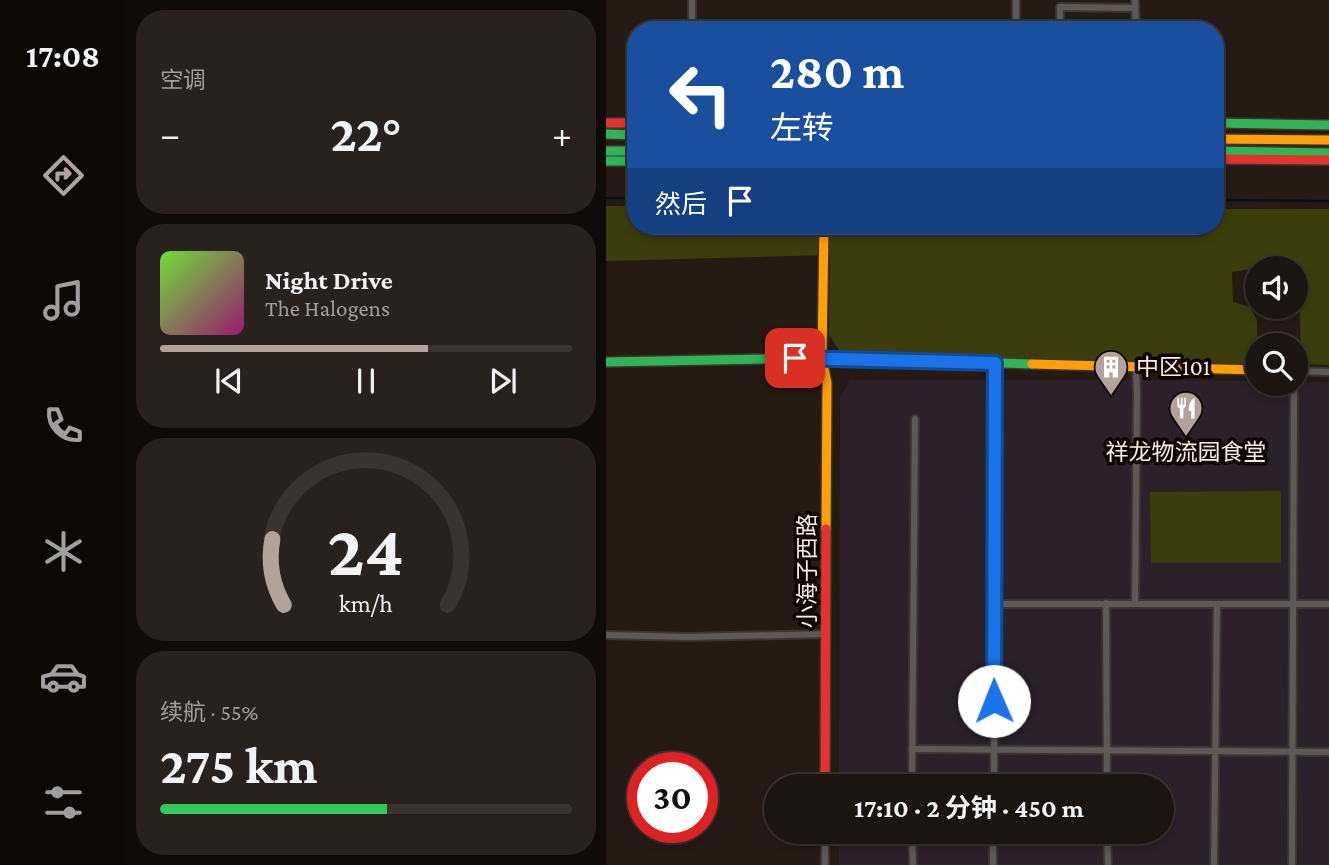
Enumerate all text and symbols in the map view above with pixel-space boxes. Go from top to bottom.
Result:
text: 17:08 [26,38,100,74]
text: 280 m [770,44,904,99]
icon: left [655,49,746,140]
text: 空调 [160,67,206,93]
text: 22° [330,104,402,162]
text: 左转 [770,110,834,146]
text: − [160,113,180,155]
text: + [552,113,572,155]
icon: directions [39,151,88,200]
icon: arrive [721,182,759,220]
text: 然后 [655,190,707,219]
map controls [1245,256,1308,396]
button: sound [1245,256,1308,319]
text: Night Drive [265,266,393,295]
icon: music [39,276,88,325]
text: The Halogens [265,295,390,321]
pin [765,328,825,388]
button: search [1245,333,1308,396]
icon: arrive [776,339,814,377]
building icon: 中区101 [1092,348,1130,397]
place label: 中区101 [1136,354,1210,380]
icon: previous [210,362,248,400]
icon: pause [347,362,385,400]
icon: next [484,362,522,400]
restaurant icon: 祥龙物流园食堂 [1167,389,1205,438]
icon: phone [39,401,88,450]
place label: 祥龙物流园食堂 [1106,439,1267,465]
text: 24 [328,511,404,592]
street label: 小海子西路 [794,514,820,629]
icon: climate [39,527,88,576]
text: km/h [339,590,393,617]
icon: car [39,652,88,701]
position arrow [957,664,1031,738]
text: 续航 · 55% [160,699,258,725]
text: 275 km [160,736,317,794]
speed limit sign: 30 [627,752,718,843]
icon: filters [39,778,88,827]
text: 17:10 · 2 分钟 · 450 m [854,794,1084,823]

